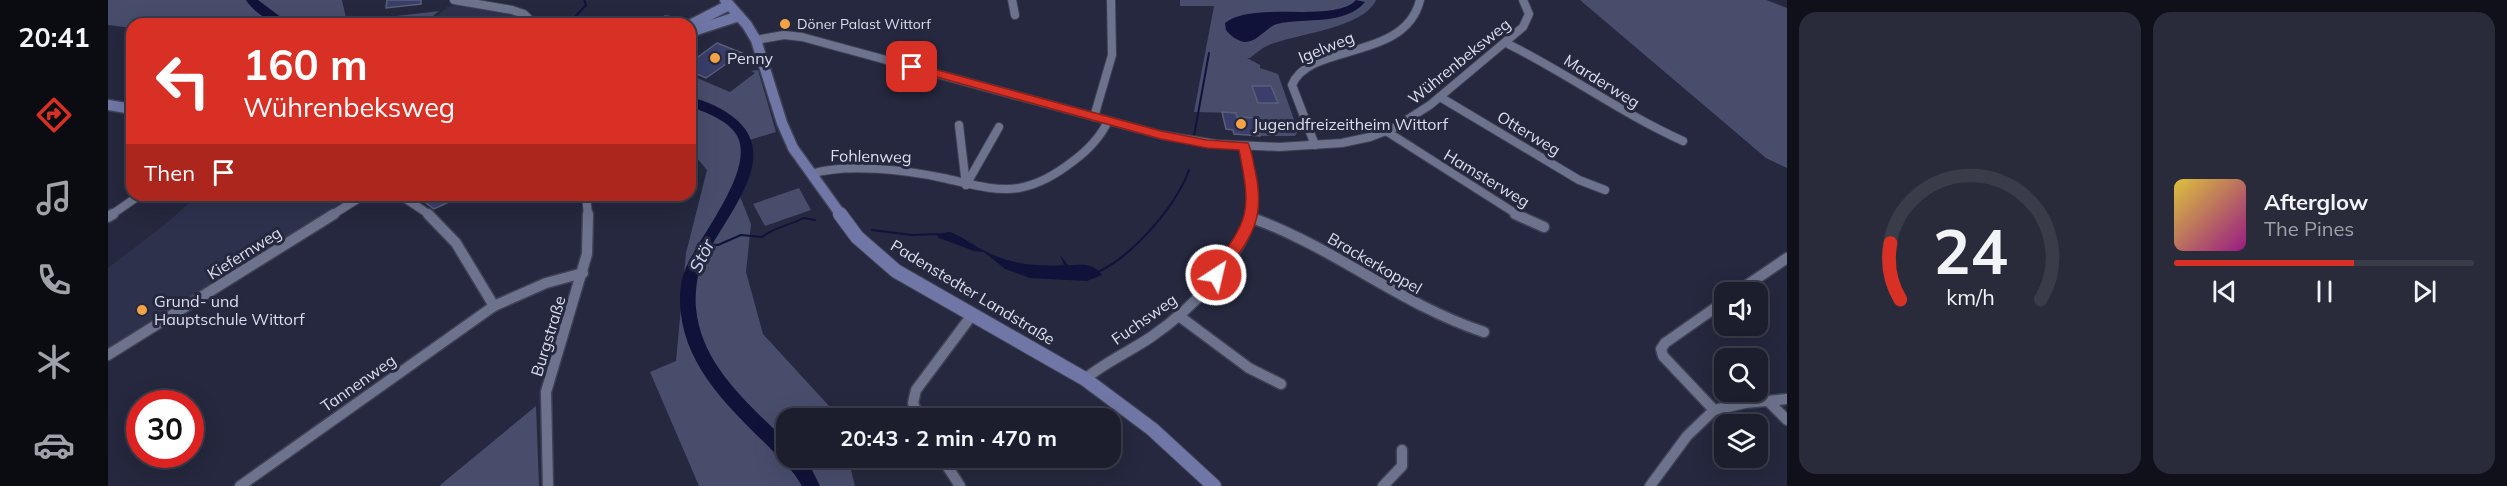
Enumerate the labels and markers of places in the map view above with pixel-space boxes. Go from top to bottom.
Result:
place label: Döner Palast Wittorf [797,15,931,33]
marker: Döner Palast Wittorf [778,17,792,31]
pin [886,41,937,92]
place label: Penny [727,48,773,68]
marker: Penny [708,51,722,65]
place label: Jugendfreizeitheim Wittorf [1253,114,1449,134]
marker: Jugendfreizeitheim Wittorf [1234,117,1248,131]
place label: Grund- und Hauptschule Wittorf [154,291,305,329]
marker: Grund- und Hauptschule Wittorf [135,303,149,317]

